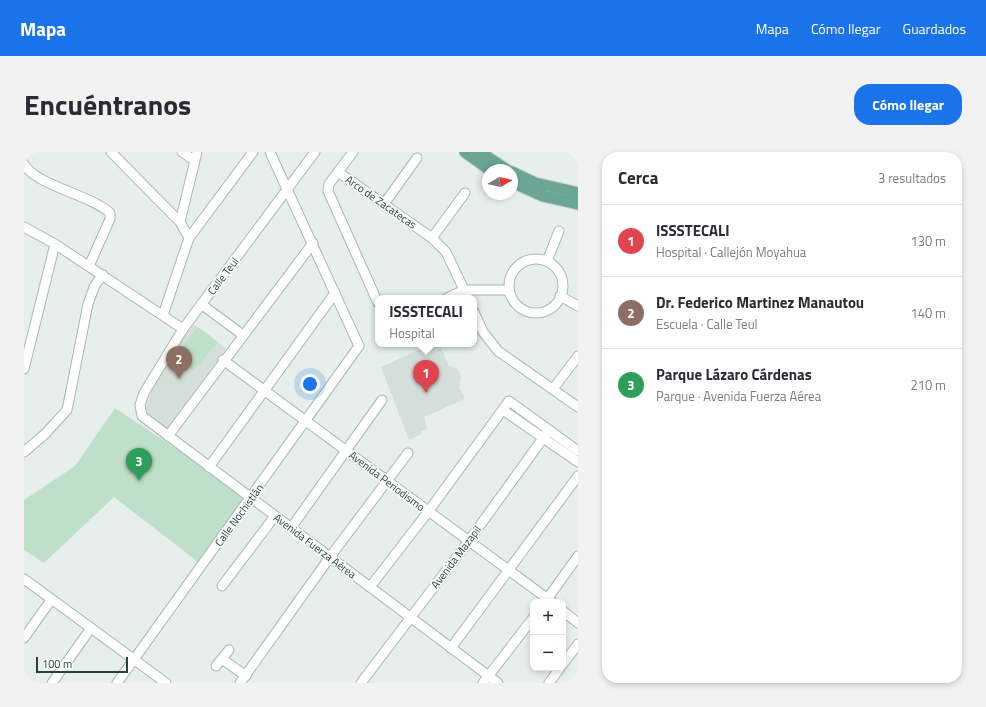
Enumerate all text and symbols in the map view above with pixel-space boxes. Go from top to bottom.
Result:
text: Mapa [20,14,66,43]
text: Mapa [756,18,789,39]
text: Cómo llegar [811,18,881,39]
text: Guardados [903,18,966,39]
text: Encuéntranos [24,83,191,126]
button: Cómo llegar [854,84,962,125]
north arrow [482,164,518,200]
text: Cerca [618,165,658,191]
text: 3 resultados [878,168,946,188]
street label: Arco de Zacatecas [342,171,420,233]
text: ISSSTECALI [656,219,729,242]
text: 1 [627,231,635,251]
text: 130 m [910,231,946,251]
text: Hospital · Callejón Moyahua [656,242,806,262]
street label: Calle Teul [204,254,242,298]
text: Dr. Federico Martinez Manautou [656,291,864,314]
popup [375,295,477,347]
text: ISSSTECALI [389,300,463,323]
text: 2 [627,303,635,323]
text: 140 m [910,303,946,323]
text: Escuela · Calle Teul [656,314,758,334]
text: Hospital [389,323,435,343]
pin: 2 [166,346,192,379]
pin: 1 [413,360,439,393]
text: Parque Lázaro Cárdenas [656,363,812,386]
your location [300,374,320,394]
text: 3 [627,375,635,395]
text: 210 m [910,375,946,395]
text: Parque · Avenida Fuerza Aérea [656,386,821,406]
street label: Avenida Periodismo [346,447,429,515]
pin: 3 [126,448,152,481]
street label: Calle Nochistlán [211,480,267,550]
street label: Avenida Fuerza Aérea [270,510,360,583]
street label: Avenida Mazapil [427,522,485,592]
map controls [530,599,566,671]
button: + [530,599,566,635]
button: − [530,635,566,671]
scale bar [36,655,128,674]
text: 100 m [42,656,72,672]

